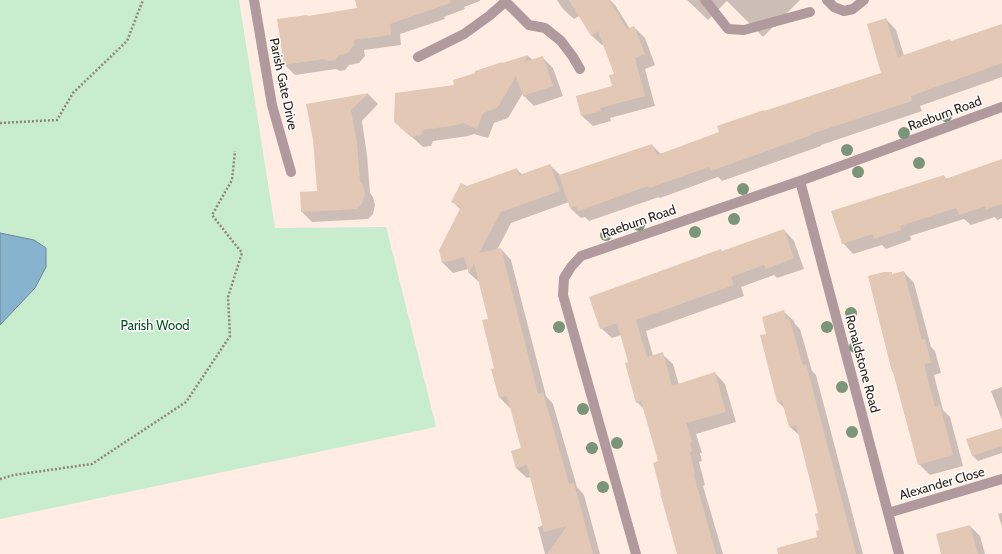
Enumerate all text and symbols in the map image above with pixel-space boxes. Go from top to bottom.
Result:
street label: Parish Gate Drive [266,37,300,131]
street label: Raeburn Road [906,93,984,135]
street label: Raeburn Road [600,202,678,242]
street label: Ronaldstone Road [841,314,883,414]
park label: Parish Wood [120,318,190,334]
street label: Alexander Close [897,464,987,504]

